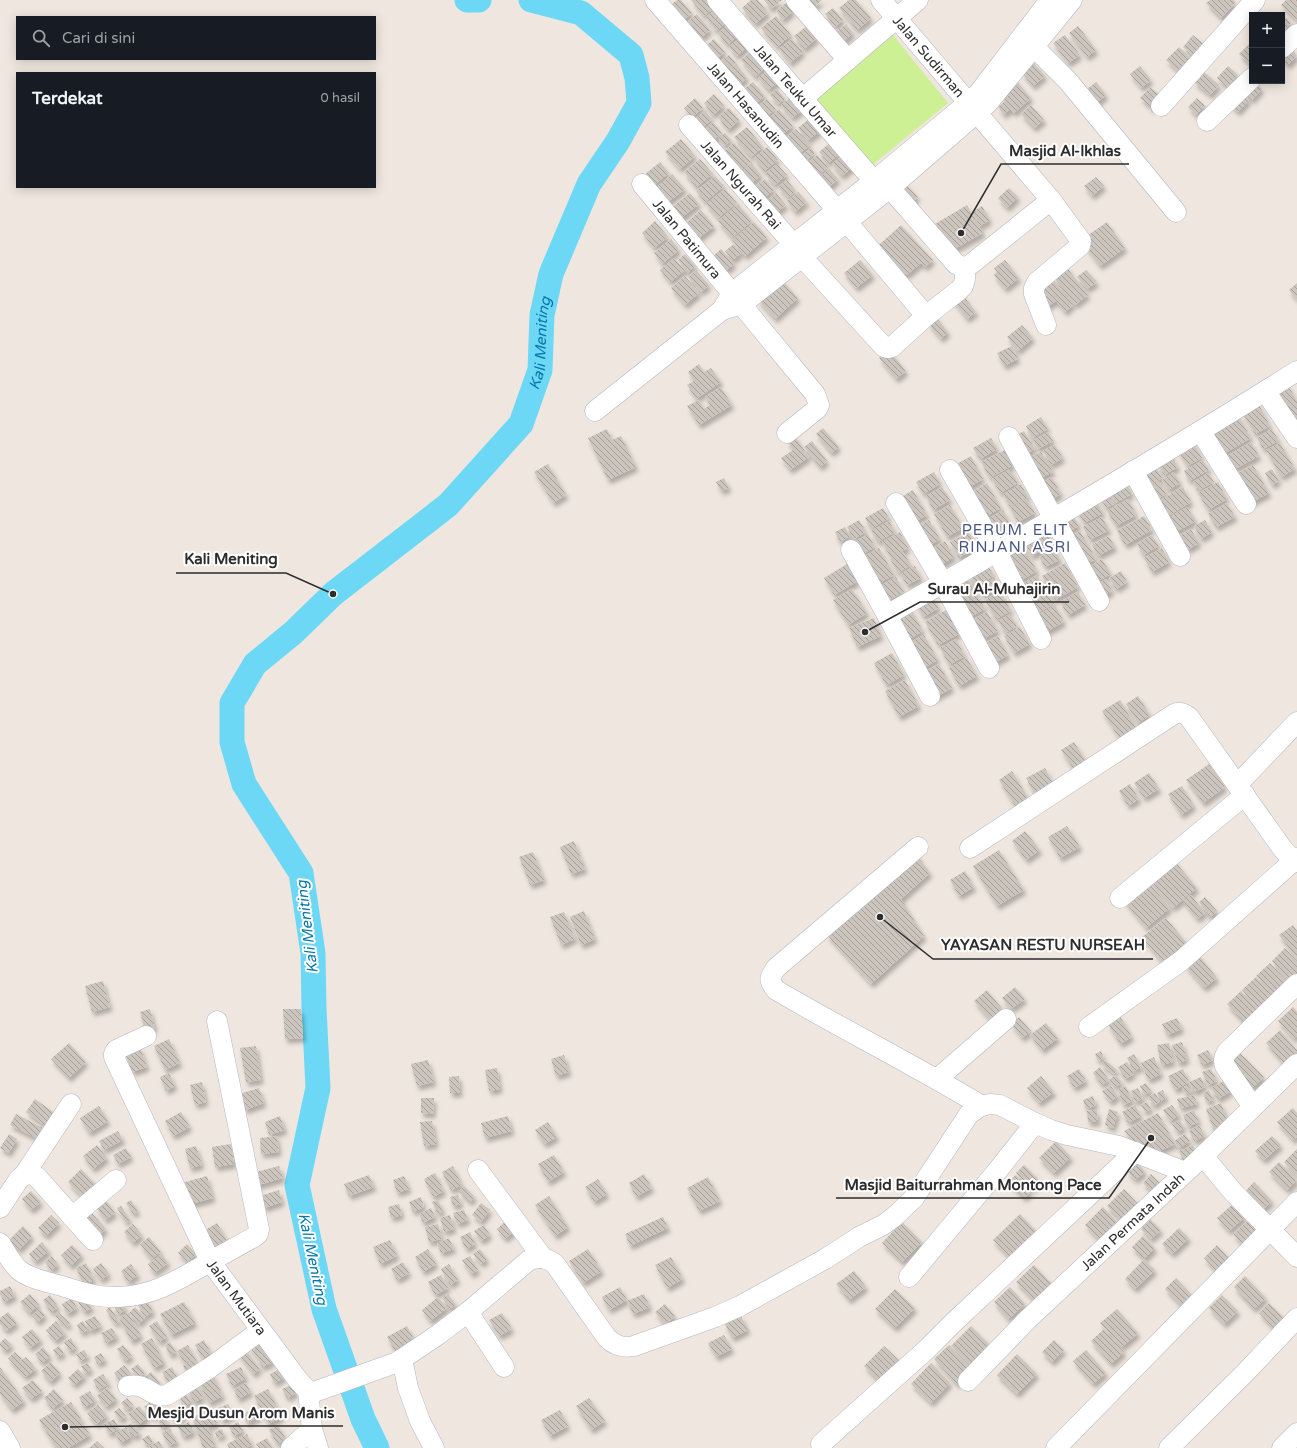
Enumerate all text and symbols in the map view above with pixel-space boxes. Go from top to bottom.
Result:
street label: Jalan Sudirman [889,12,968,101]
map controls [1249,12,1285,84]
button: + [1249,12,1285,48]
search box [16,16,376,60]
icon: search [30,27,52,49]
text: Cari di sini [62,29,135,47]
street label: Jalan Teuku Umar [750,41,841,142]
button: − [1249,48,1285,84]
street label: Jalan Hasanudin [704,59,788,152]
text: Terdekat [32,88,102,109]
text: 0 hasil [321,90,360,106]
street label: Jalan Ngurah Rai [697,137,784,233]
callout: Masjid Al-Ikhlas [1001,137,1129,164]
text: Masjid Al-Ikhlas [1009,142,1121,161]
street label: Jalan Patimura [649,196,725,282]
water label: Kali Meniting [525,294,555,392]
district label: PERUM. ELIT RINJANI ASRI [959,521,1071,556]
callout: Kali Meniting [176,546,286,573]
text: Kali Meniting [184,550,278,569]
callout: Surau Al-Muhajirin [920,575,1069,602]
text: Surau Al-Muhajirin [928,580,1060,599]
water label: Kali Meniting [292,878,322,975]
callout: YAYASAN RESTU NURSEAH [933,932,1153,959]
text: YAYASAN RESTU NURSEAH [941,936,1145,954]
street label: Jalan Permata Indah [1077,1170,1188,1275]
callout: Masjid Baiturrahman Montong Pace [836,1171,1109,1198]
text: Masjid Baiturrahman Montong Pace [845,1176,1102,1195]
water label: Kali Meniting [294,1211,332,1308]
street label: Jalan Mutiara [203,1256,270,1339]
callout: Mesjid Dusun Arom Manis [140,1399,343,1426]
text: Mesjid Dusun Arom Manis [148,1404,334,1423]

